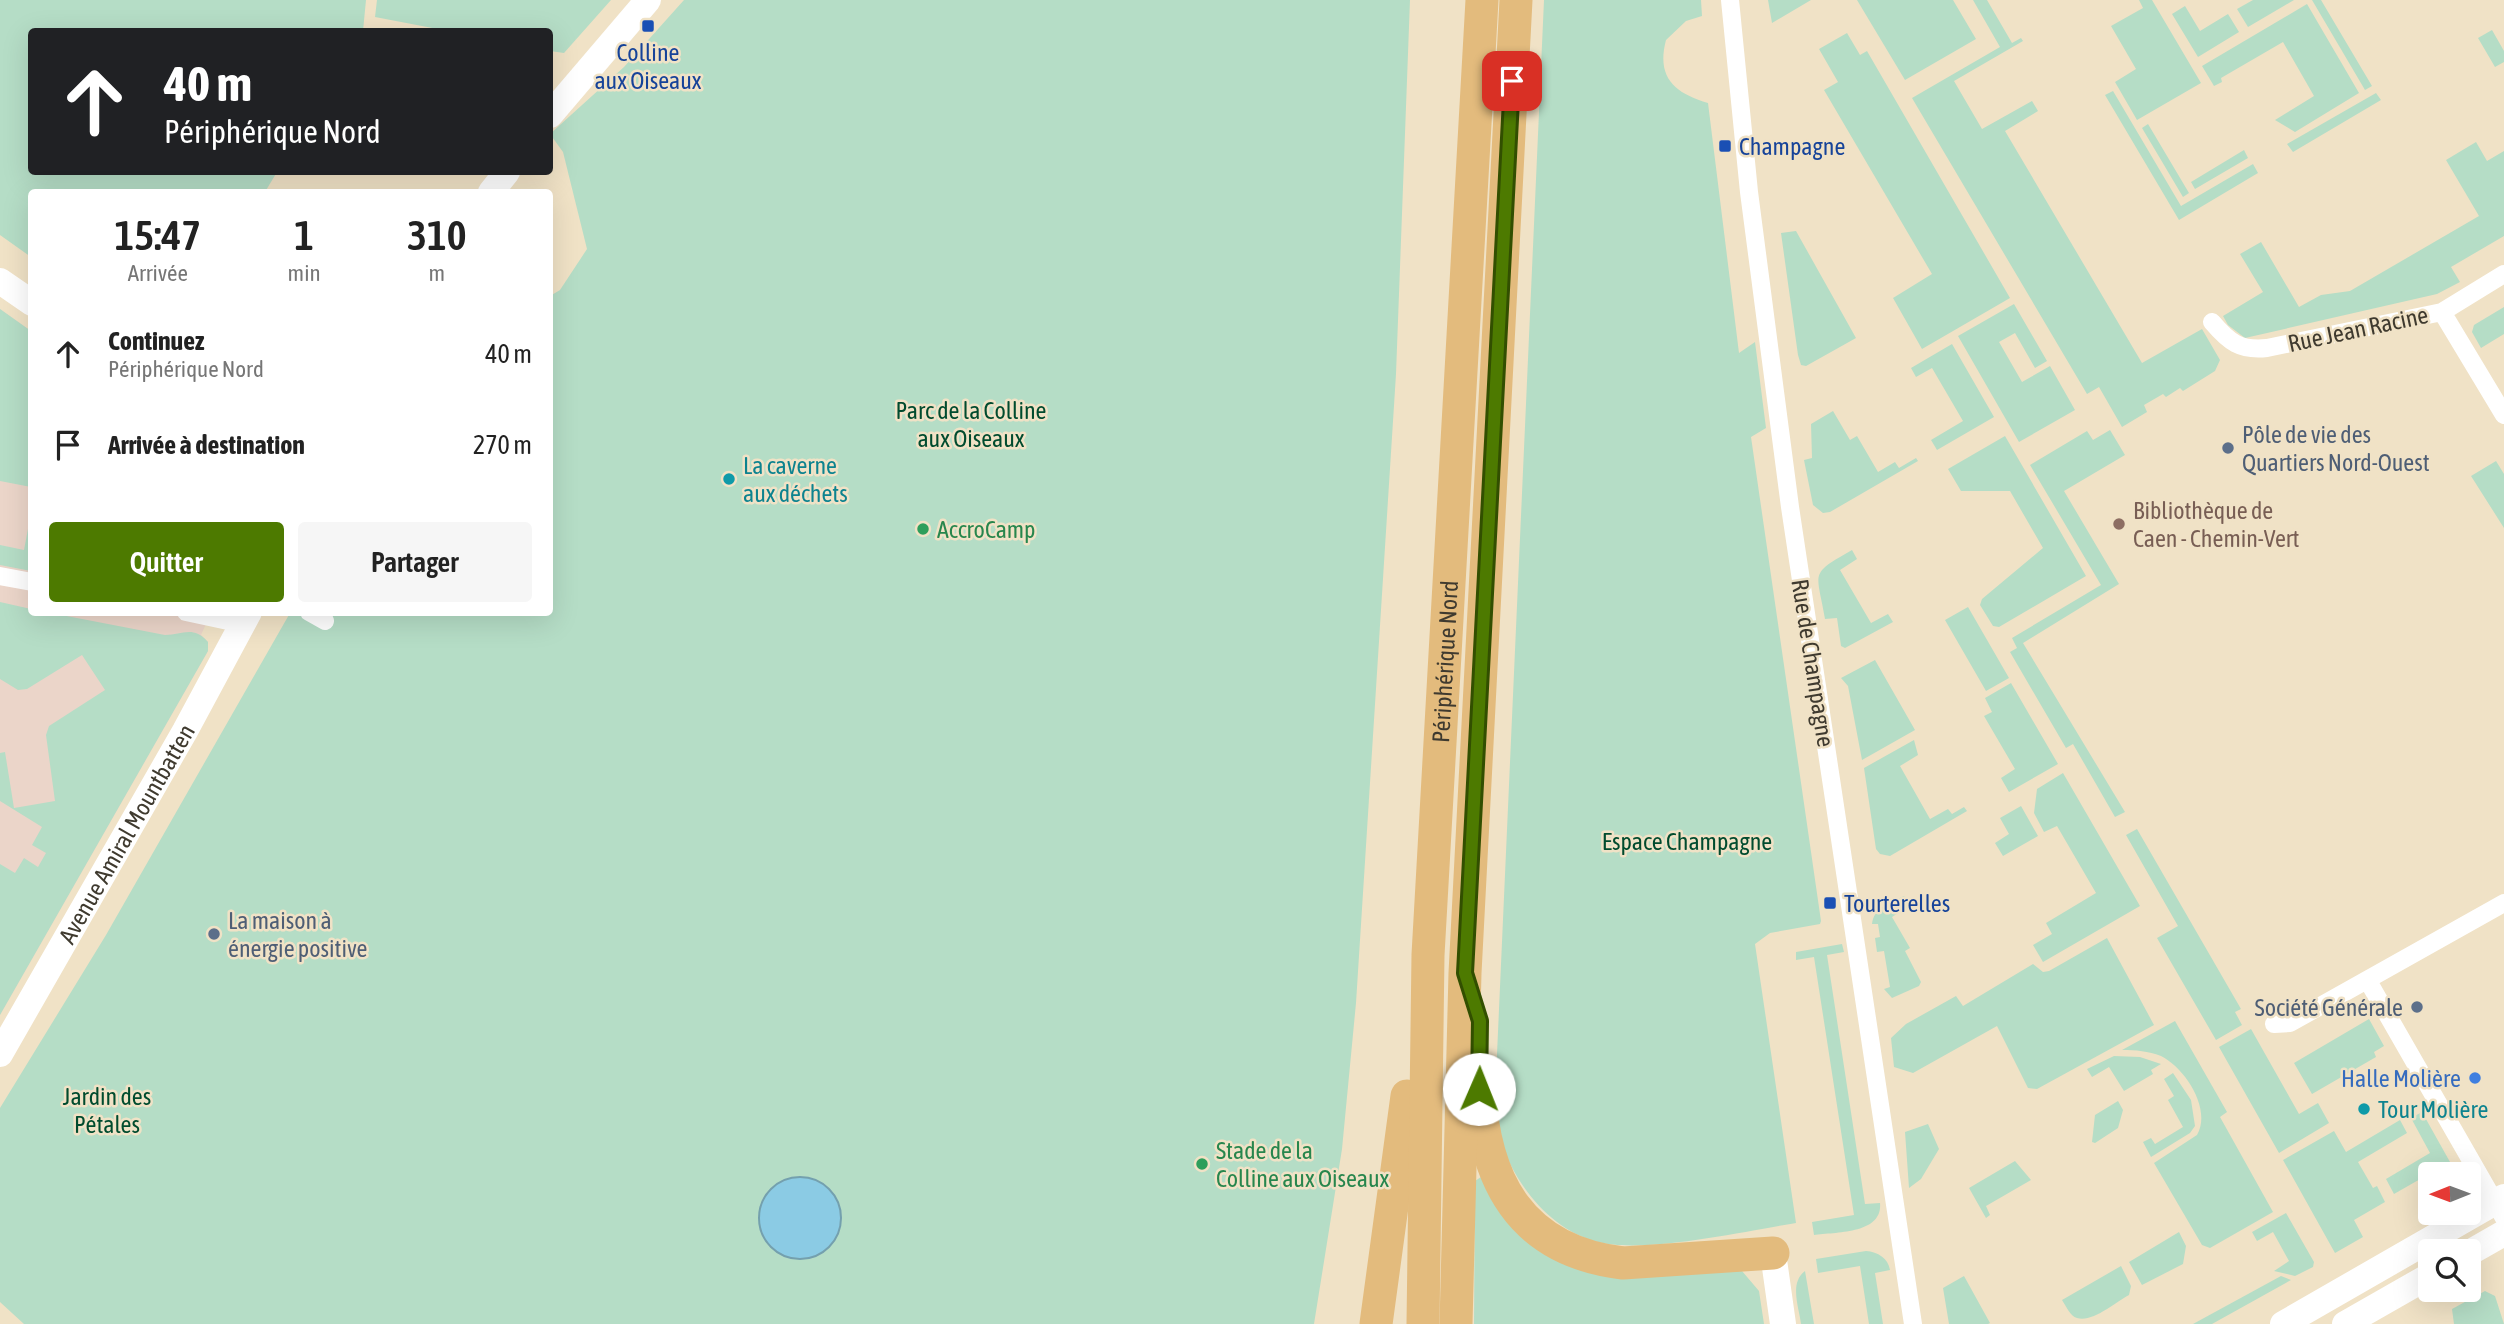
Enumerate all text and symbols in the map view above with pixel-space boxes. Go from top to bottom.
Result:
marker: Colline aux Oiseaux [640,18,656,34]
place label: Colline aux Oiseaux [594,39,702,94]
pin [1482,51,1542,111]
text: 40 m [164,55,252,111]
icon: ahead [49,56,140,147]
icon: arrive [1493,62,1531,100]
text: Périphérique Nord [164,113,381,150]
place label: Champagne [1739,133,1845,160]
marker: Champagne [1717,138,1733,154]
text: 15:47 [115,211,201,259]
text: 1 [294,211,314,259]
text: 310 [407,211,466,259]
text: Arrivée [128,260,188,286]
text: min [288,260,321,286]
text: m [429,260,445,286]
street label: Rue Jean Racine [2285,301,2431,357]
text: Continuez [108,326,204,356]
icon: ahead [49,335,87,373]
text: 40 m [485,339,532,369]
text: Périphérique Nord [108,356,264,382]
park label: Parc de la Colline aux Oiseaux [896,397,1046,452]
place label: Pôle de vie des Quartiers Nord-Ouest [2242,421,2430,476]
icon: arrive [49,426,87,464]
text: Arrivée à destination [108,430,305,460]
text: 270 m [473,430,532,460]
marker: Pôle de vie des Quartiers Nord-Ouest [2220,440,2236,456]
place label: La caverne aux déchets [743,452,848,507]
marker: La caverne aux déchets [721,471,737,487]
place label: Bibliothèque de Caen - Chemin-Vert [2133,497,2300,552]
place label: AccroCamp [937,516,1036,543]
marker: Bibliothèque de Caen - Chemin-Vert [2111,516,2127,532]
marker: AccroCamp [915,521,931,537]
button: Quitter [49,522,284,602]
button: Partager [298,522,532,602]
street label: Rue de Champagne [1786,577,1840,749]
street label: Périphérique Nord [1427,579,1463,744]
street label: Avenue Amiral Mountbatten [53,719,200,948]
park label: Espace Champagne [1602,828,1772,855]
place label: Tourterelles [1844,890,1950,917]
marker: Tourterelles [1822,895,1838,911]
place label: La maison à énergie positive [228,907,367,962]
marker: La maison à énergie positive [206,926,222,942]
place label: Société Générale [2255,994,2403,1021]
marker: Société Générale [2409,999,2425,1015]
position arrow [1442,1052,1516,1126]
place label: Halle Molière [2341,1065,2461,1092]
marker: Halle Molière [2467,1070,2483,1086]
park label: Jardin des Pétales [63,1083,151,1138]
place label: Tour Molière [2378,1096,2488,1123]
marker: Tour Molière [2356,1101,2372,1117]
place label: Stade de la Colline aux Oiseaux [1216,1137,1390,1192]
marker: Stade de la Colline aux Oiseaux [1194,1156,1210,1172]
north arrow [2418,1162,2482,1225]
map controls [2418,1162,2481,1302]
button: search [2418,1239,2481,1302]

